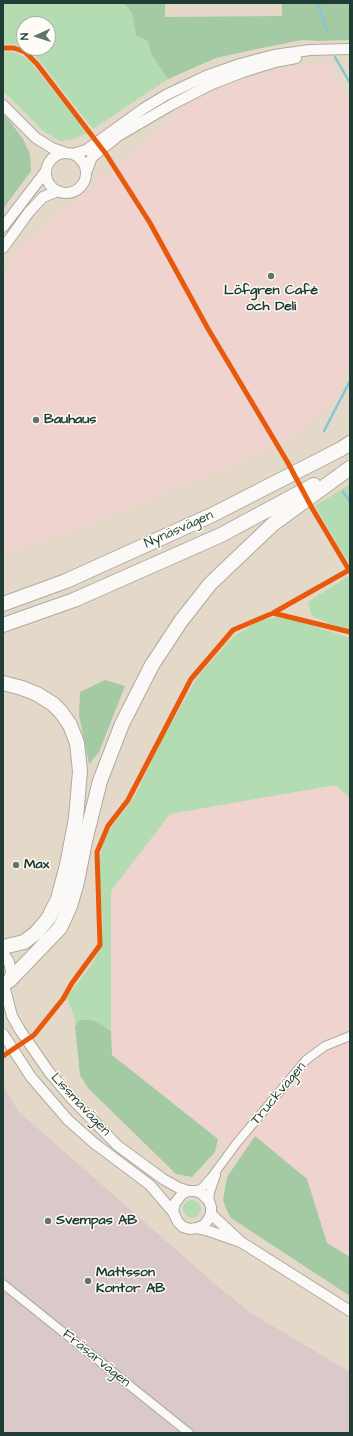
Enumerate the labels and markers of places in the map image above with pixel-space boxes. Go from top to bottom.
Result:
marker: Löfgren Café och Deli [266,271,276,281]
place label: Löfgren Café och Deli [224,283,318,316]
place label: Bauhaus [44,412,96,428]
marker: Bauhaus [31,415,41,425]
place label: Max [24,857,49,873]
marker: Max [11,860,21,870]
place label: Svempas AB [56,1213,137,1229]
marker: Svempas AB [43,1216,53,1226]
place label: Mattsson Kontor AB [96,1265,165,1298]
marker: Mattsson Kontor AB [83,1276,93,1286]

